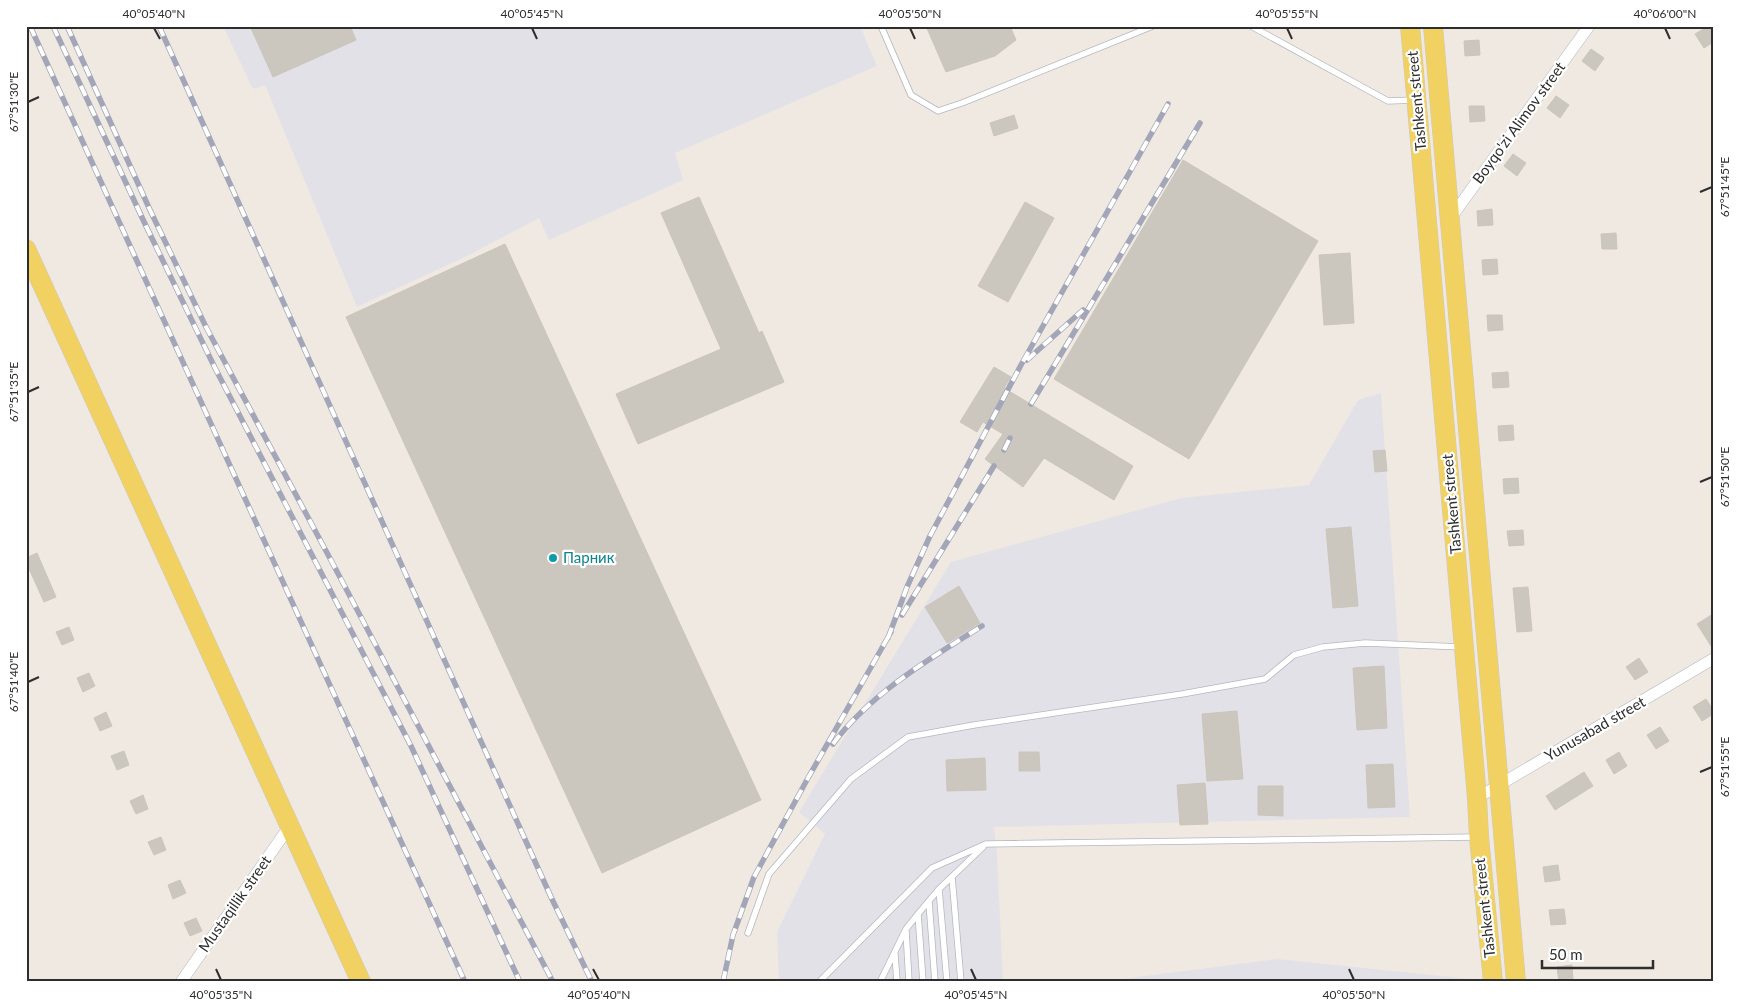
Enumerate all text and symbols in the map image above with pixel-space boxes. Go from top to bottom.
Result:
text: 40°05'40"N [123,6,185,21]
text: 40°05'45"N [501,6,563,21]
text: 40°05'50"N [879,6,941,21]
text: 40°05'55"N [1256,6,1318,21]
text: 40°06'00"N [1634,6,1696,21]
street label: Tashkent street [1403,50,1429,152]
street label: Boyqo'zi Alimov street [1468,58,1569,187]
text: 67°51'30"E [6,72,21,132]
text: 67°51'45"E [1717,157,1732,217]
text: 67°51'35"E [6,362,21,422]
text: 67°51'50"E [1717,447,1732,507]
street label: Tashkent street [1438,453,1464,555]
place label: Парник [563,548,615,566]
marker: Парник [547,552,559,564]
text: 67°51'40"E [6,652,21,712]
street label: Yunusabad street [1541,692,1649,764]
text: 67°51'55"E [1717,737,1732,797]
street label: Mustaqillik street [194,851,275,955]
street label: Tashkent street [1470,857,1498,959]
scale bar [1542,938,1653,970]
text: 50 m [1549,945,1583,963]
text: 40°05'35"N [190,987,252,1002]
text: 40°05'40"N [568,987,630,1002]
text: 40°05'45"N [945,987,1007,1002]
text: 40°05'50"N [1323,987,1385,1002]

